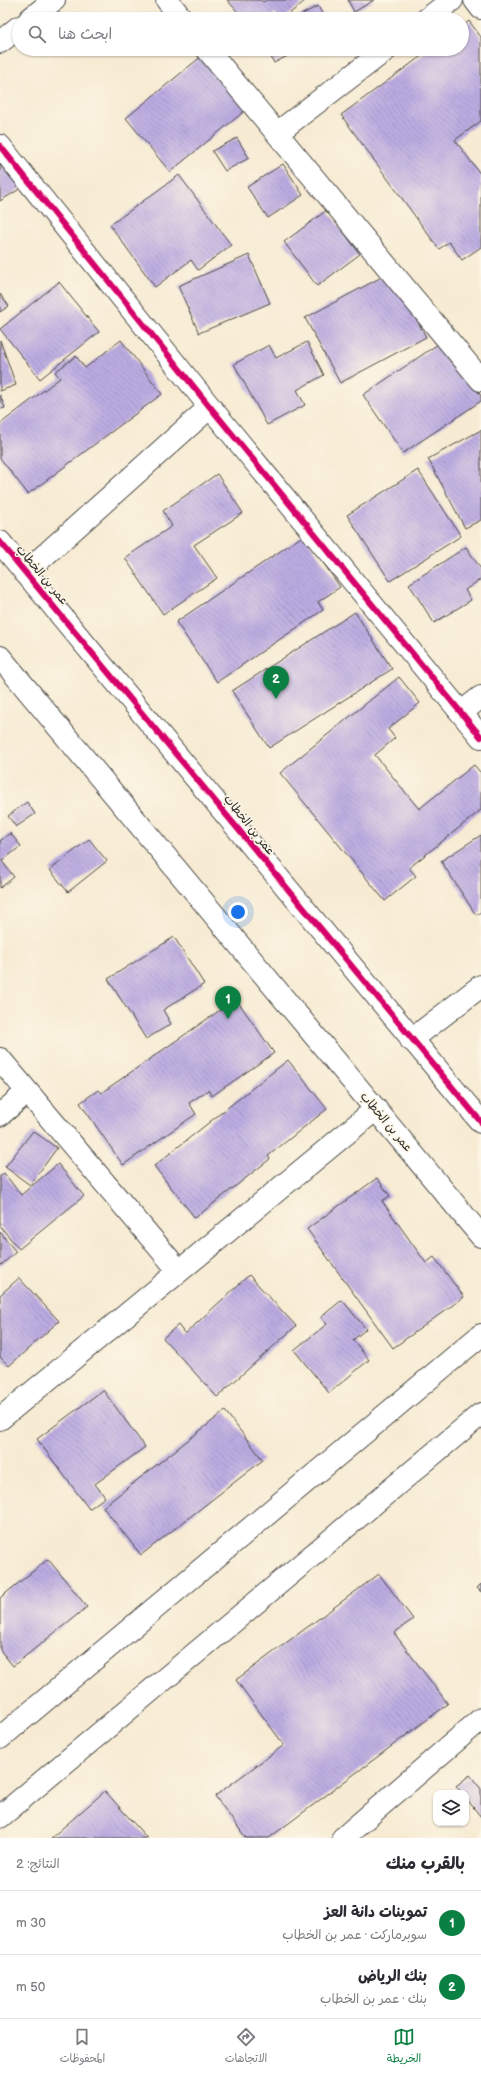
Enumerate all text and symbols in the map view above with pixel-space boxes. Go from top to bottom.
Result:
search box [12,12,469,56]
icon: search [26,23,48,45]
text: ابحث هنا [58,25,112,44]
street label: عمر بن الخطاب [13,542,71,608]
pin: 2 [263,666,289,699]
street label: عمر بن الخطاب [220,792,278,858]
your location [228,902,248,922]
pin: 1 [215,986,241,1019]
street label: عمر بن الخطاب [357,1089,415,1155]
map controls [433,1790,469,1826]
button: layers [433,1790,469,1826]
text: بالقرب منك [386,1854,465,1874]
text: النتائج: 2 [16,1856,60,1872]
text: تموينات دانة العز [324,1903,427,1922]
text: 30 m [16,1915,46,1931]
text: 1 [449,1915,455,1931]
text: سوبرماركت · عمر بن الخطاب [282,1927,427,1943]
text: بنك الرياض [358,1967,427,1986]
text: 50 m [16,1979,45,1995]
text: 2 [448,1979,456,1995]
text: بنك · عمر بن الخطاب [320,1991,427,2007]
tab: المحفوظات [60,2026,105,2068]
tab: الاتجاهات [225,2026,267,2068]
tab: الخريطة [387,2026,421,2068]

